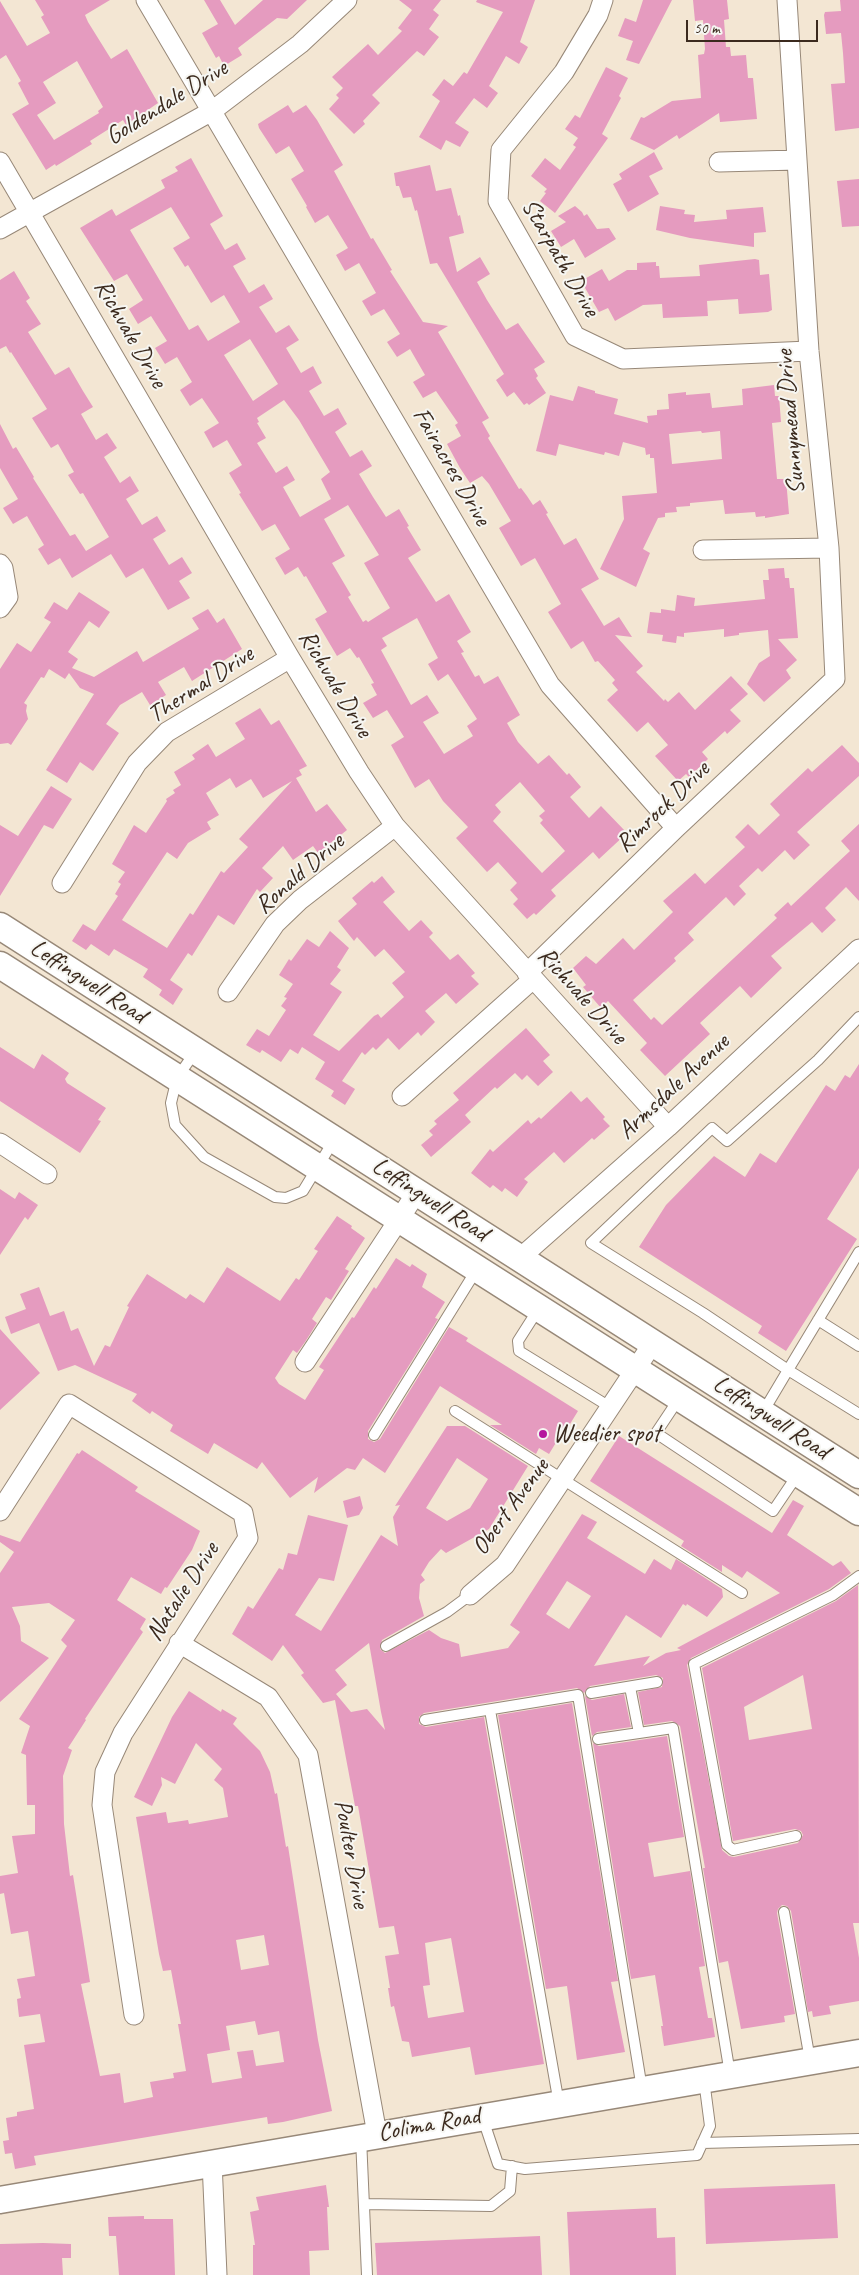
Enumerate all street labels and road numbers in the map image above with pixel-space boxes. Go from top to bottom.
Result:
street label: Goldendale Drive [101,54,233,152]
street label: Starpath Drive [514,194,606,322]
street label: Richvale Drive [87,275,173,393]
street label: Sunnymead Drive [770,348,812,496]
street label: Fairacres Drive [405,403,497,531]
street label: Richvale Drive [291,625,379,743]
street label: Thermal Drive [143,640,259,730]
street label: Rimrock Drive [610,755,716,859]
street label: Ronald Drive [249,827,351,921]
street label: Leffingwell Road [24,933,152,1031]
street label: Richvale Drive [531,941,633,1051]
street label: Armsdale Avenue [612,1028,736,1146]
street label: Leffingwell Road [366,1151,494,1249]
street label: Leffingwell Road [707,1369,835,1467]
street label: Obert Avenue [466,1453,556,1561]
street label: Natalie Drive [140,1537,226,1647]
street label: Poulter Drive [327,1797,375,1911]
street label: Colima Road [376,2101,482,2149]

